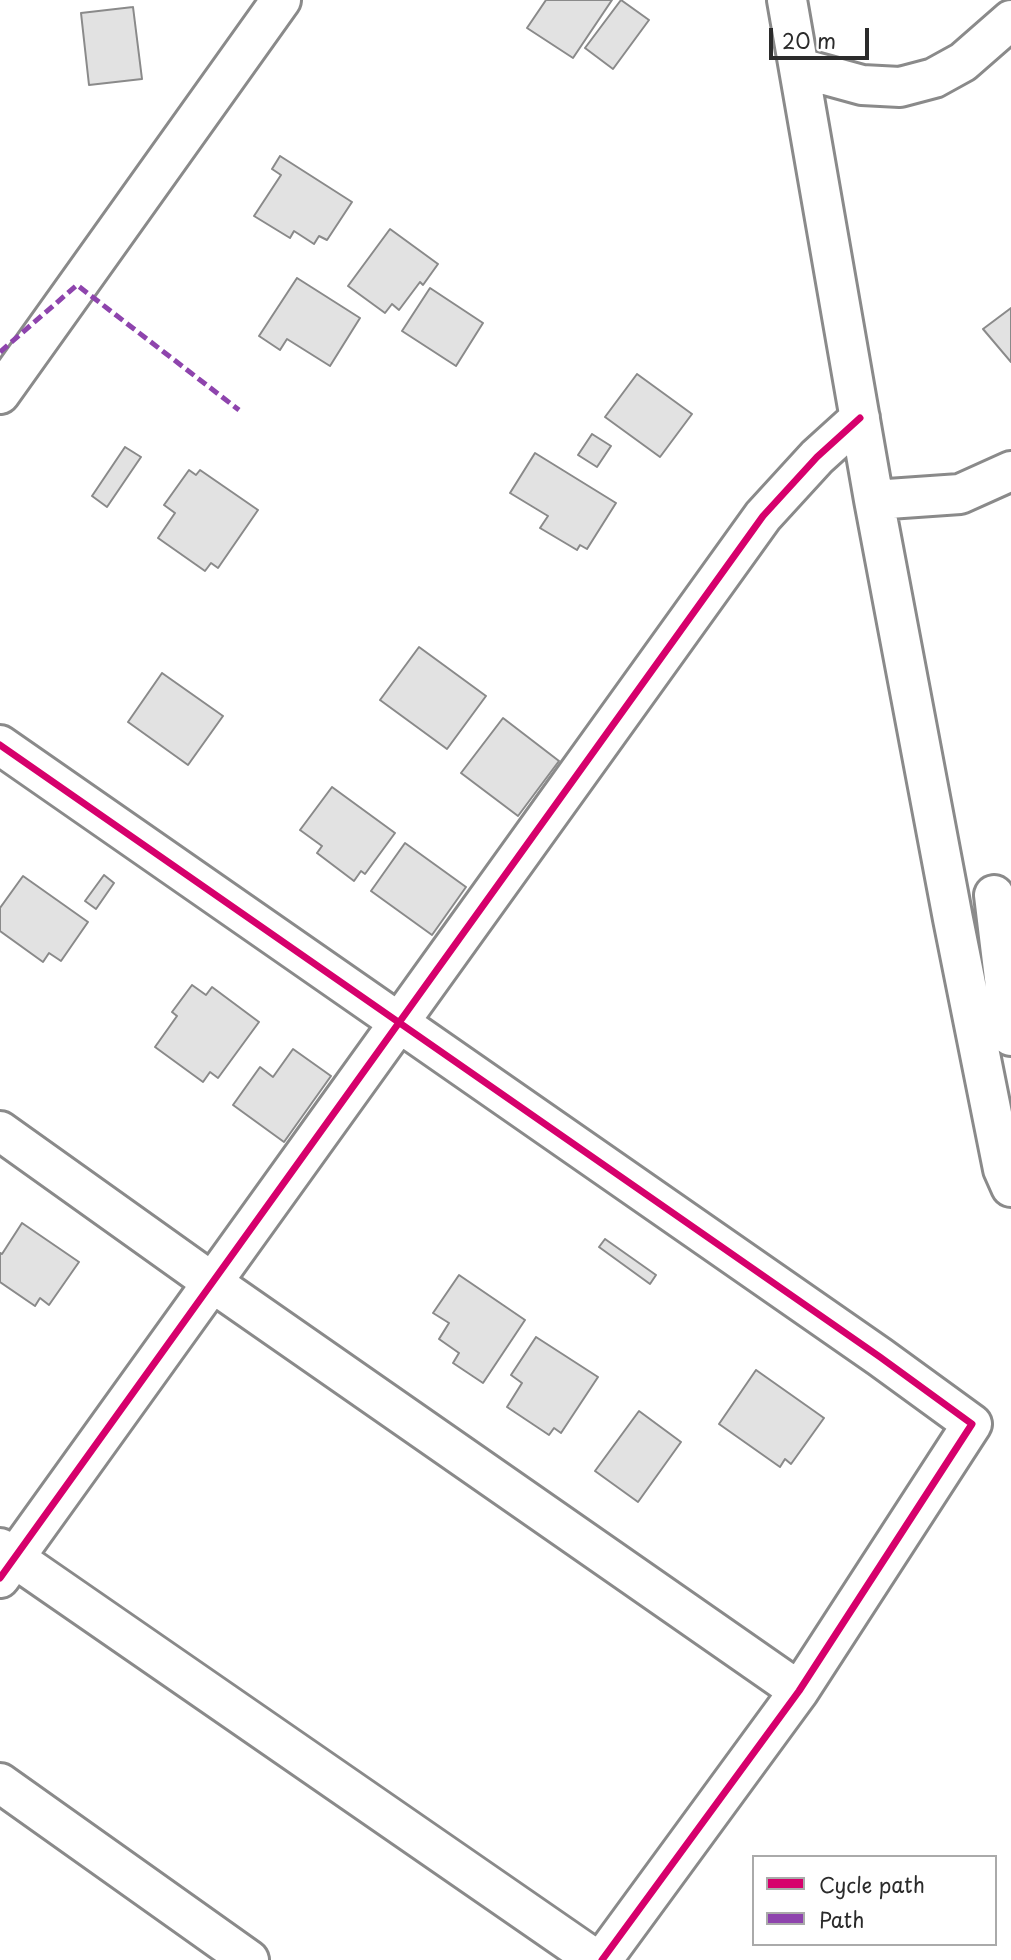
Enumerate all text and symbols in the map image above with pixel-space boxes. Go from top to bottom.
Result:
scale bar [773,14,873,58]
text: 20 m [782,24,836,56]
legend [752,1855,997,1946]
text: Cycle path [819,1868,925,1900]
text: Path [819,1903,864,1935]

